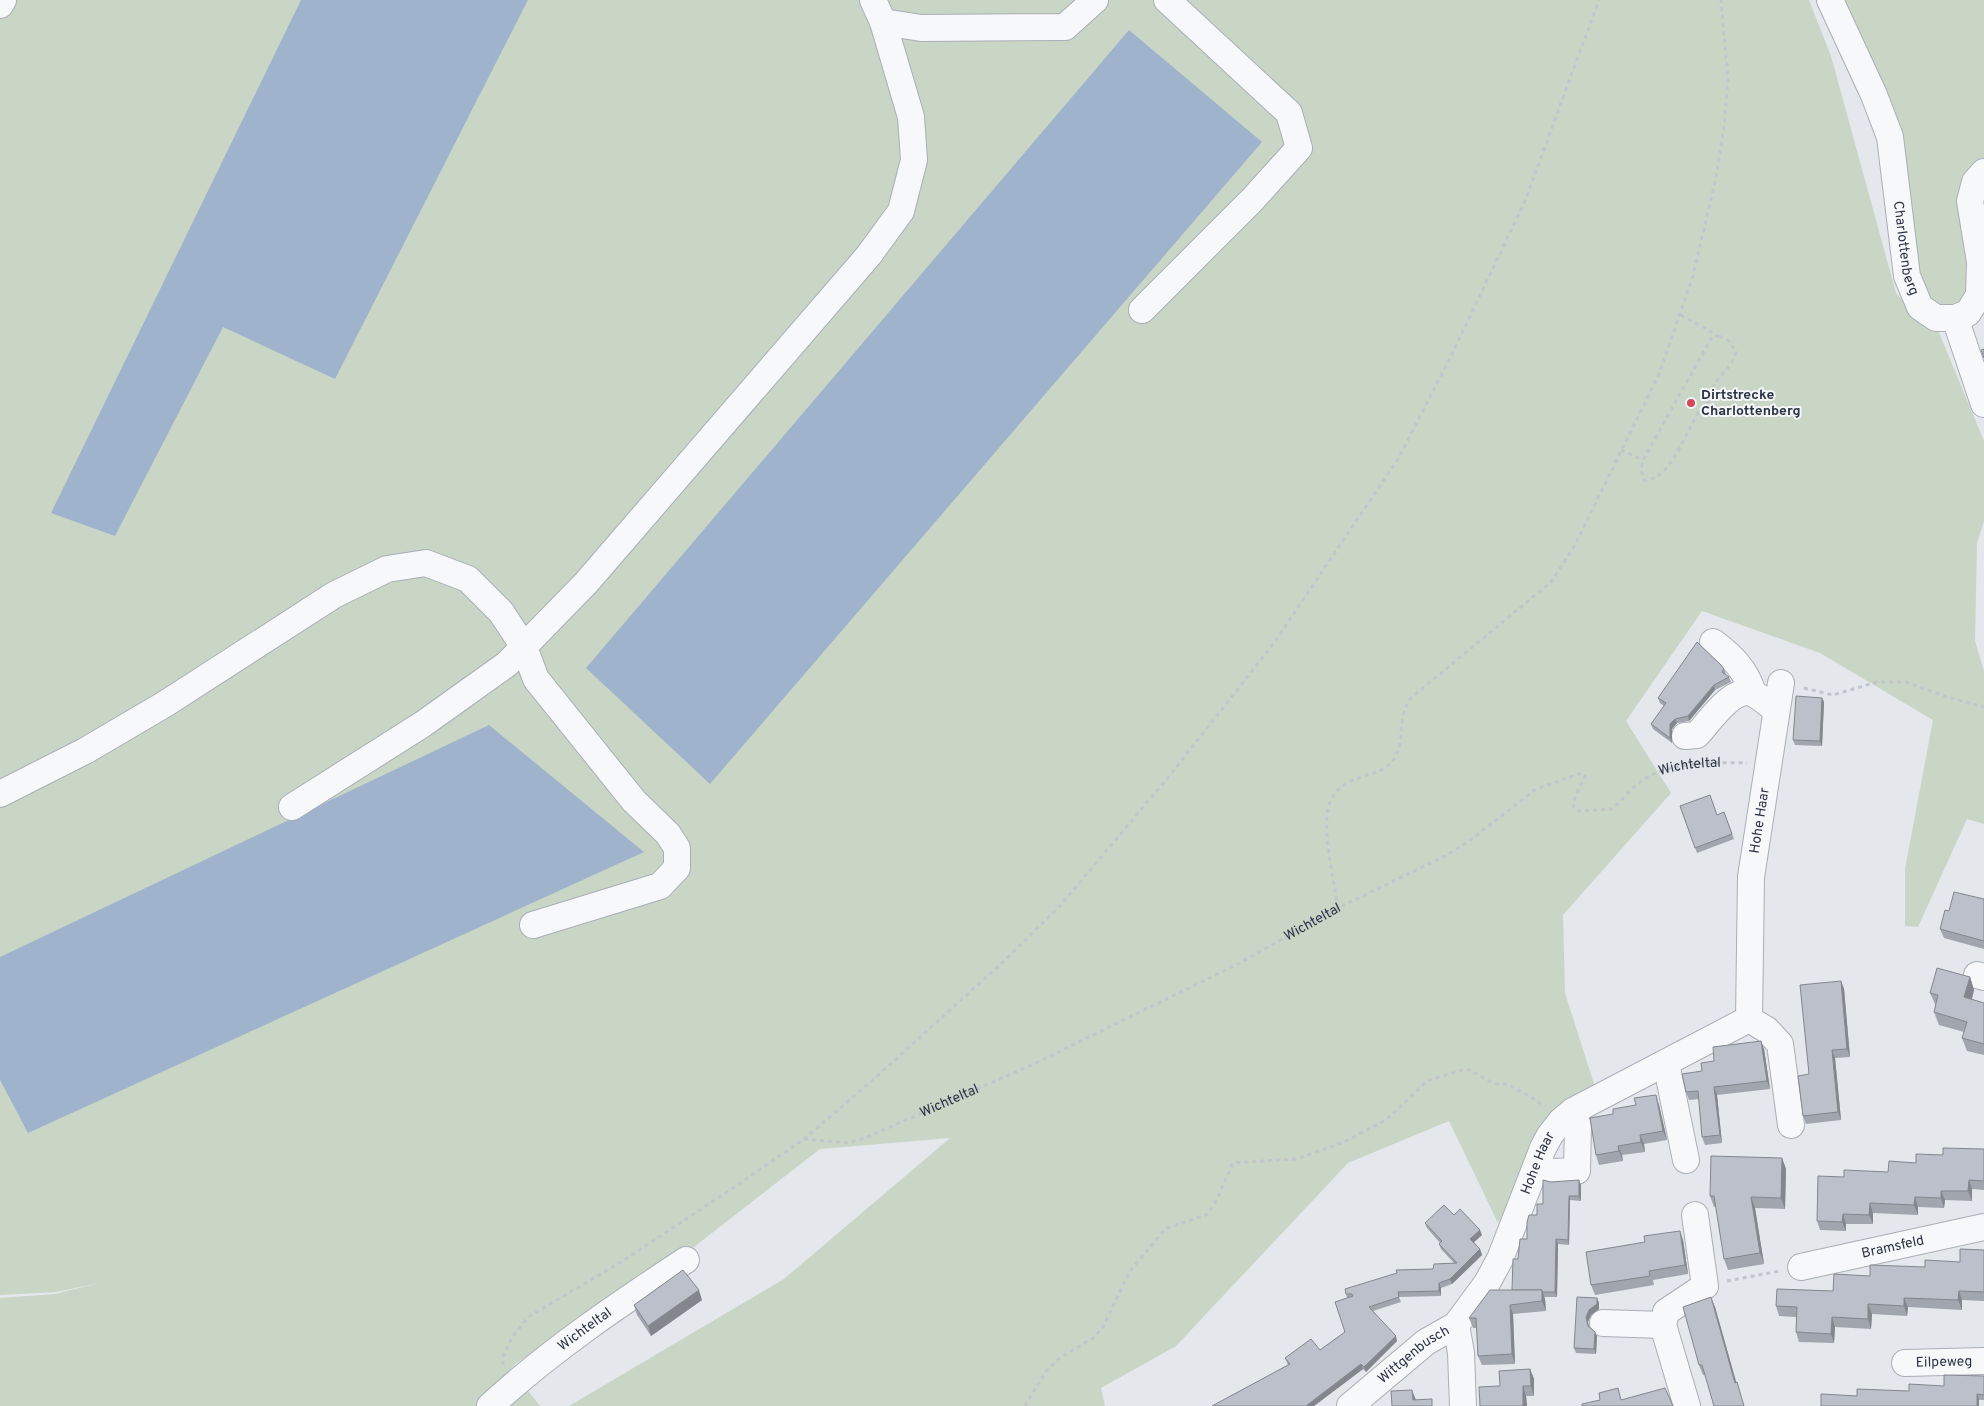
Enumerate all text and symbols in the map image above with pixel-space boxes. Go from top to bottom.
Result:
street label: Charlottenberg [1889,200,1923,298]
place label: Dirtstrecke Charlottenberg [1701,387,1800,420]
marker: Dirtstrecke Charlottenberg [1685,397,1697,409]
street label: Wichteltal [1657,754,1721,780]
street label: Hohe Haar [1746,786,1773,855]
street label: Wichteltal [1281,899,1344,945]
street label: Wichteltal [917,1081,981,1121]
street label: Hohe Haar [1517,1128,1559,1197]
street label: Bramsfeld [1860,1232,1926,1262]
street label: Wichteltal [555,1304,615,1355]
street label: Wittgenbusch [1374,1322,1453,1387]
street label: Eilpeweg [1915,1353,1973,1371]

